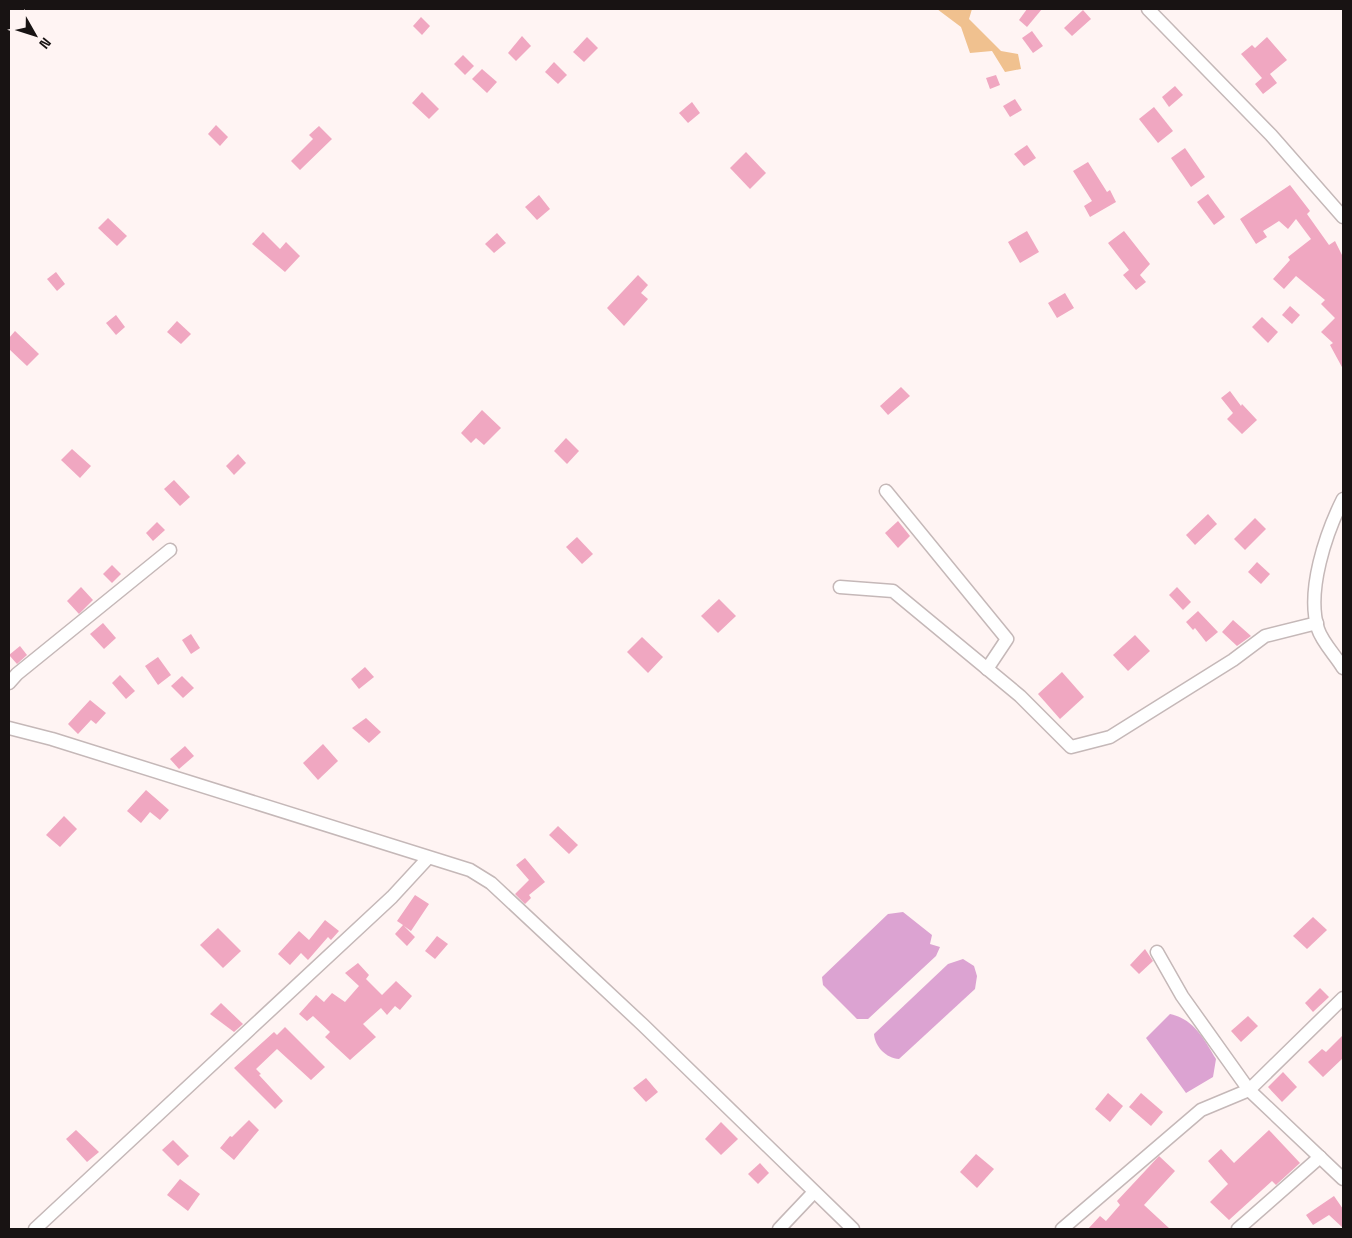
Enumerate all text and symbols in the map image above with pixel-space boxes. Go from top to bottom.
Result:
north arrow [10,10,60,60]
text: N [35,34,55,52]

